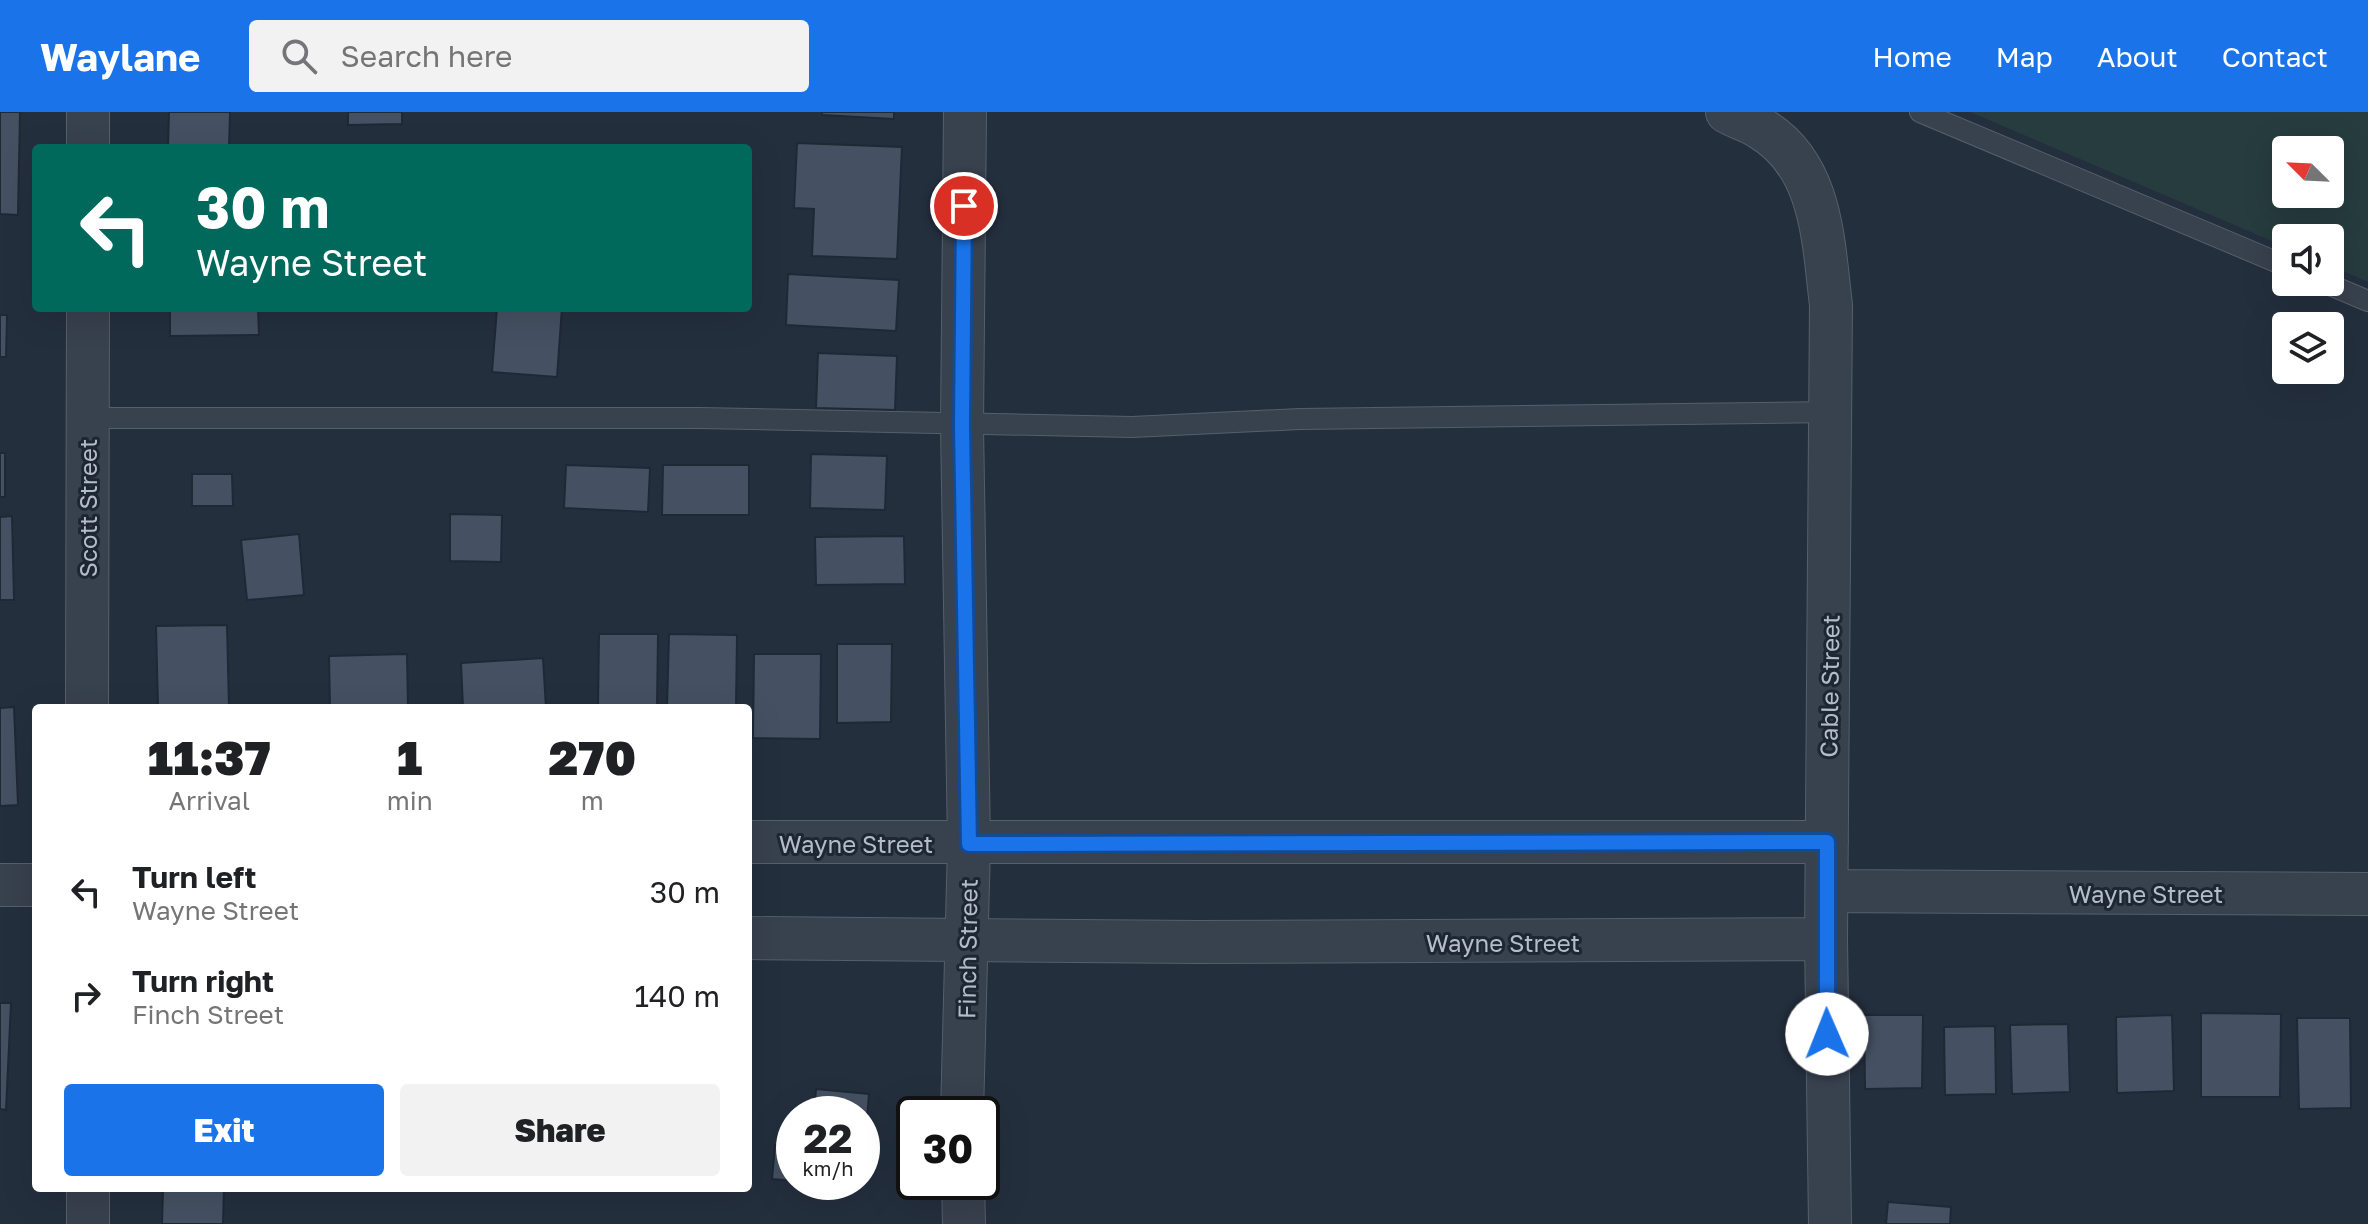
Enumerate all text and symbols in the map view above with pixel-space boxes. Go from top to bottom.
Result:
search box [249,20,809,92]
text: Waylane [40,34,201,79]
icon: search [277,34,321,78]
text: Search here [341,38,512,74]
text: Home [1873,40,1952,73]
text: Map [1996,40,2053,73]
text: About [2097,40,2178,73]
text: Contact [2222,40,2328,73]
north arrow [2272,136,2344,208]
map controls [2272,136,2344,384]
pin [930,172,998,240]
text: 30 m [196,173,330,240]
icon: left [64,176,168,280]
icon: arrive [942,184,986,228]
button: sound [2272,224,2344,296]
text: Wayne Street [196,241,427,284]
button: layers [2272,312,2344,384]
street label: Scott Street [73,439,102,577]
street label: Cable Street [1813,614,1845,758]
text: 11:37 [148,728,271,786]
text: 1 [397,728,422,786]
text: 270 [548,728,636,786]
text: Arrival [169,785,250,816]
text: min [387,785,433,816]
text: m [581,785,604,816]
street label: Wayne Street [779,829,933,858]
text: Turn left [132,859,257,895]
icon: left [64,870,108,914]
text: 30 m [650,874,720,910]
street label: Finch Street [951,879,983,1019]
street label: Wayne Street [2069,879,2223,908]
text: Wayne Street [132,895,299,926]
street label: Wayne Street [1426,928,1580,957]
text: Turn right [132,963,274,999]
icon: right [64,974,108,1018]
text: 140 m [635,978,720,1014]
position arrow [1785,992,1869,1076]
text: Finch Street [132,999,284,1030]
button: Exit [64,1084,384,1176]
button: Share [400,1084,720,1176]
speed limit sign: 30 [896,1096,1000,1200]
text: 22 [804,1114,852,1162]
text: km/h [803,1156,853,1180]

